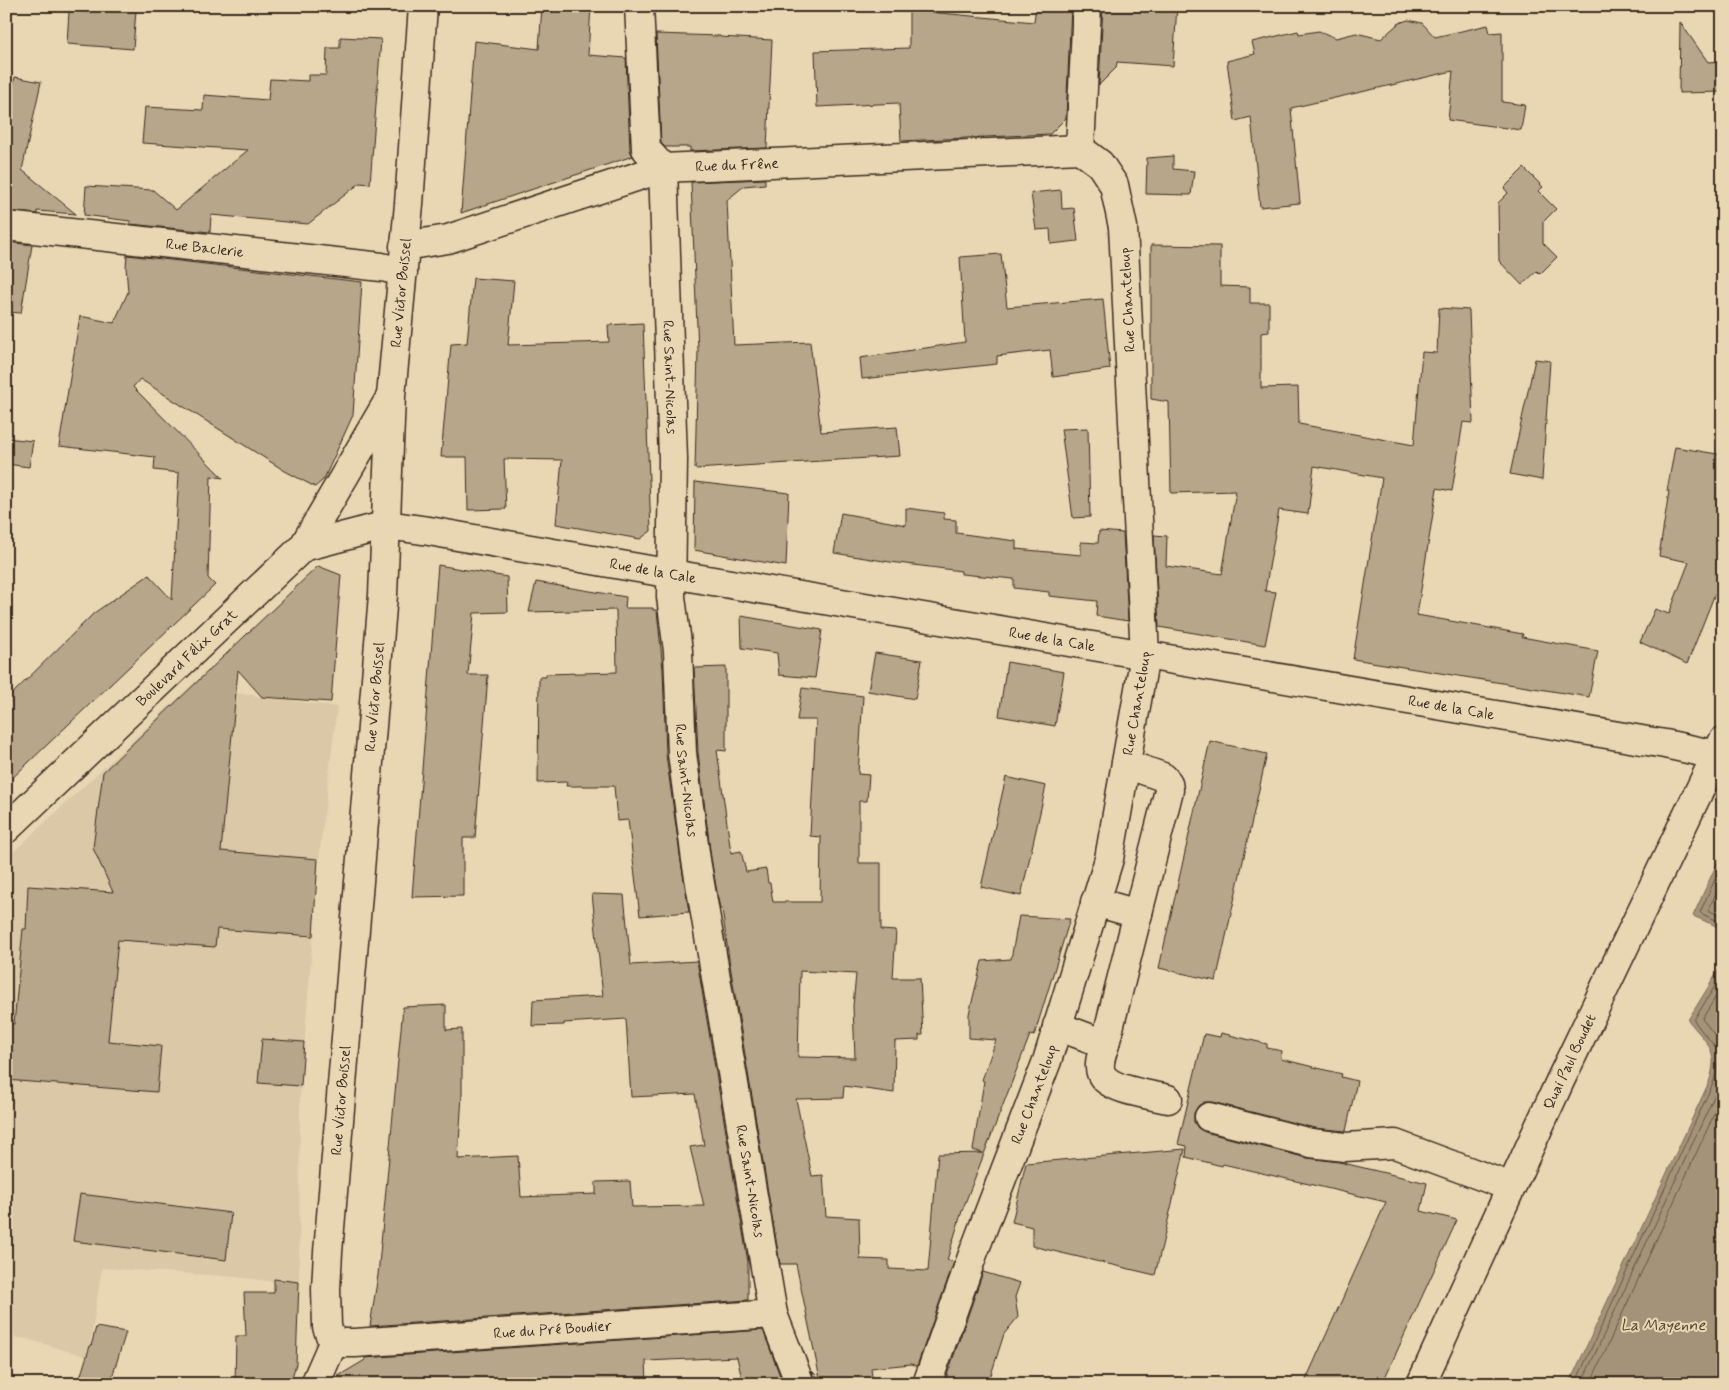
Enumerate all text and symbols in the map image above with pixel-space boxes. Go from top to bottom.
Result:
street label: Rue du Frêne [695,154,779,178]
street label: Rue Baclerie [165,234,245,263]
street label: Rue Victor Boissel [387,237,417,349]
street label: Rue Chanteloup [1115,247,1141,353]
street label: Rue Saint-Nicolas [657,320,681,435]
street label: Rue de la Cale [608,554,698,589]
street label: Boulevard Félix Grat [132,605,242,711]
street label: Rue de la Cale [1007,623,1097,657]
street label: Rue Victor Boissel [361,641,390,753]
street label: Rue Chanteloup [1118,651,1156,757]
street label: Rue de la Cale [1406,691,1496,726]
street label: Rue Saint-Nicolas [670,723,702,839]
street label: Quai Paul Boudet [1539,1011,1602,1113]
street label: Rue Chanteloup [1007,1042,1062,1147]
street label: Rue Victor Boissel [327,1045,356,1156]
street label: Rue Saint-Nicolas [730,1123,769,1240]
water label: La Mayenne [1620,1315,1707,1336]
street label: Rue du Pré Boudier [493,1316,612,1344]

